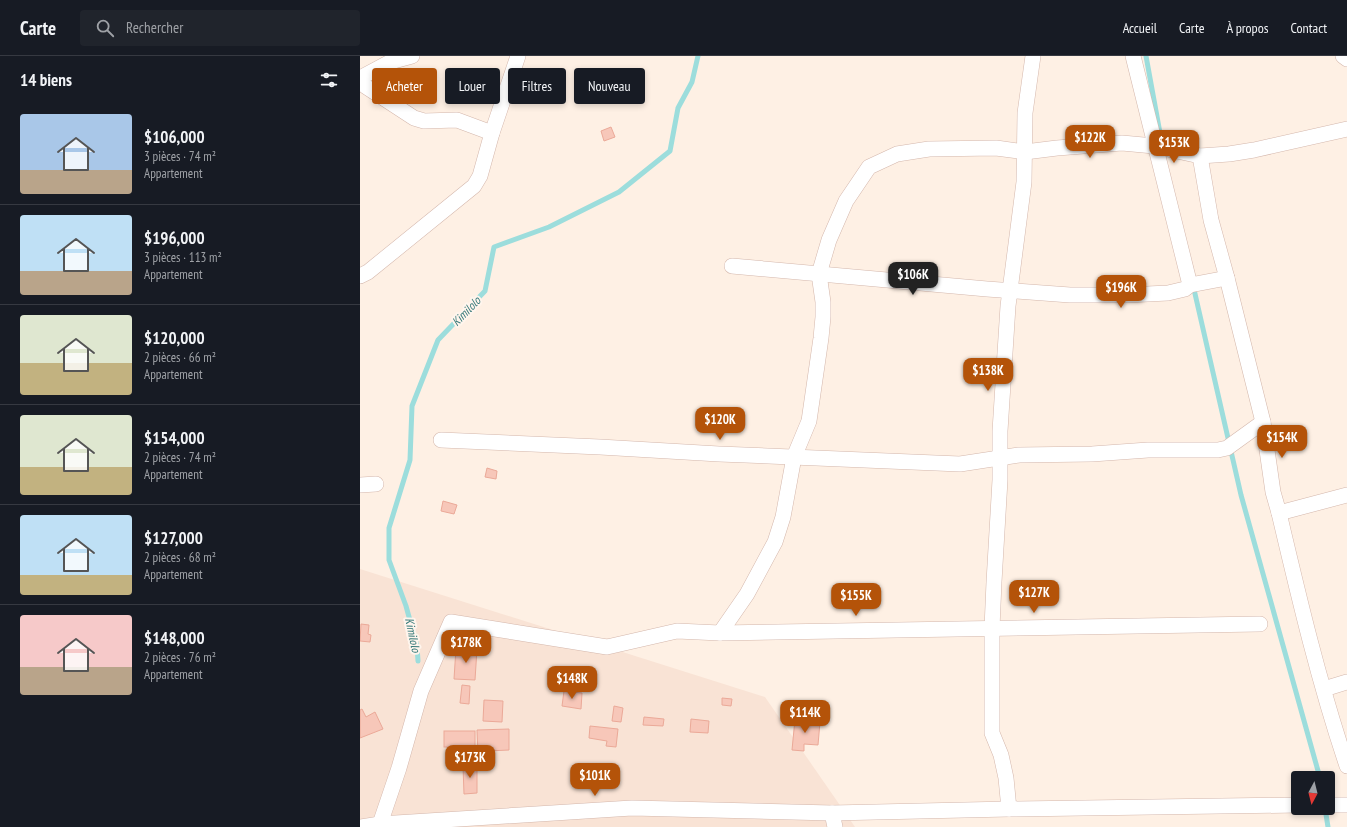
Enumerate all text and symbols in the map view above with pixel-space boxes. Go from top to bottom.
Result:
search box [80,10,360,46]
text: Carte [20,16,56,40]
icon: search [94,17,116,39]
text: Rechercher [126,18,183,37]
text: Accueil [1123,19,1157,37]
text: Carte [1179,19,1205,37]
text: À propos [1227,19,1269,37]
text: Contact [1291,19,1327,37]
chip: Acheter [372,68,437,104]
chip: Louer [445,68,500,104]
chip: Filtres [508,68,566,104]
chip: Nouveau [574,68,645,104]
text: 14 biens [20,69,72,91]
icon: filters [318,69,340,91]
pin: $122K [1062,125,1118,159]
text: $106,000 [144,126,205,148]
text: $122K [1074,129,1106,146]
icon: home [52,130,100,178]
pin: $153K [1146,130,1202,164]
text: $153K [1158,134,1190,151]
text: 3 pièces · 74 m² [144,148,216,165]
text: Appartement [144,165,203,182]
text: $196,000 [144,227,205,249]
icon: home [52,231,100,279]
text: 3 pièces · 113 m² [144,249,222,266]
pin: $106K [885,262,941,296]
text: Appartement [144,266,203,283]
text: $106K [897,266,929,283]
pin: $196K [1093,275,1149,309]
text: $196K [1105,279,1137,296]
water label: Kimilolo [448,293,484,329]
text: $120,000 [144,327,205,349]
icon: home [52,331,100,379]
text: 2 pièces · 66 m² [144,349,216,366]
pin: $138K [960,358,1016,392]
text: $138K [972,362,1004,379]
text: Appartement [144,366,203,383]
pin: $120K [692,407,748,441]
text: $120K [704,411,736,428]
pin: $154K [1254,425,1310,459]
text: $154,000 [144,427,205,449]
text: $154K [1266,429,1298,446]
icon: home [52,431,100,479]
text: 2 pièces · 74 m² [144,449,216,466]
text: Appartement [144,466,203,483]
text: $127,000 [144,527,203,549]
icon: home [52,531,100,579]
text: 2 pièces · 68 m² [144,549,216,566]
text: Appartement [144,566,203,583]
pin: $127K [1006,580,1062,614]
pin: $155K [828,583,884,617]
text: $127K [1018,584,1050,601]
text: $155K [840,587,872,604]
water label: Kimilolo [402,616,424,654]
text: $148,000 [144,627,205,649]
pin: $178K [438,630,494,664]
icon: home [52,631,100,679]
text: $178K [450,634,482,651]
text: 2 pièces · 76 m² [144,649,216,666]
text: Appartement [144,666,203,683]
pin: $148K [544,666,600,700]
text: $148K [556,670,588,687]
pin: $114K [777,700,833,734]
text: $114K [789,704,821,721]
pin: $173K [442,745,498,779]
text: $173K [454,749,486,766]
pin: $101K [567,763,623,797]
text: $101K [579,767,611,784]
north arrow [1291,771,1335,815]
map controls [1291,771,1335,815]

